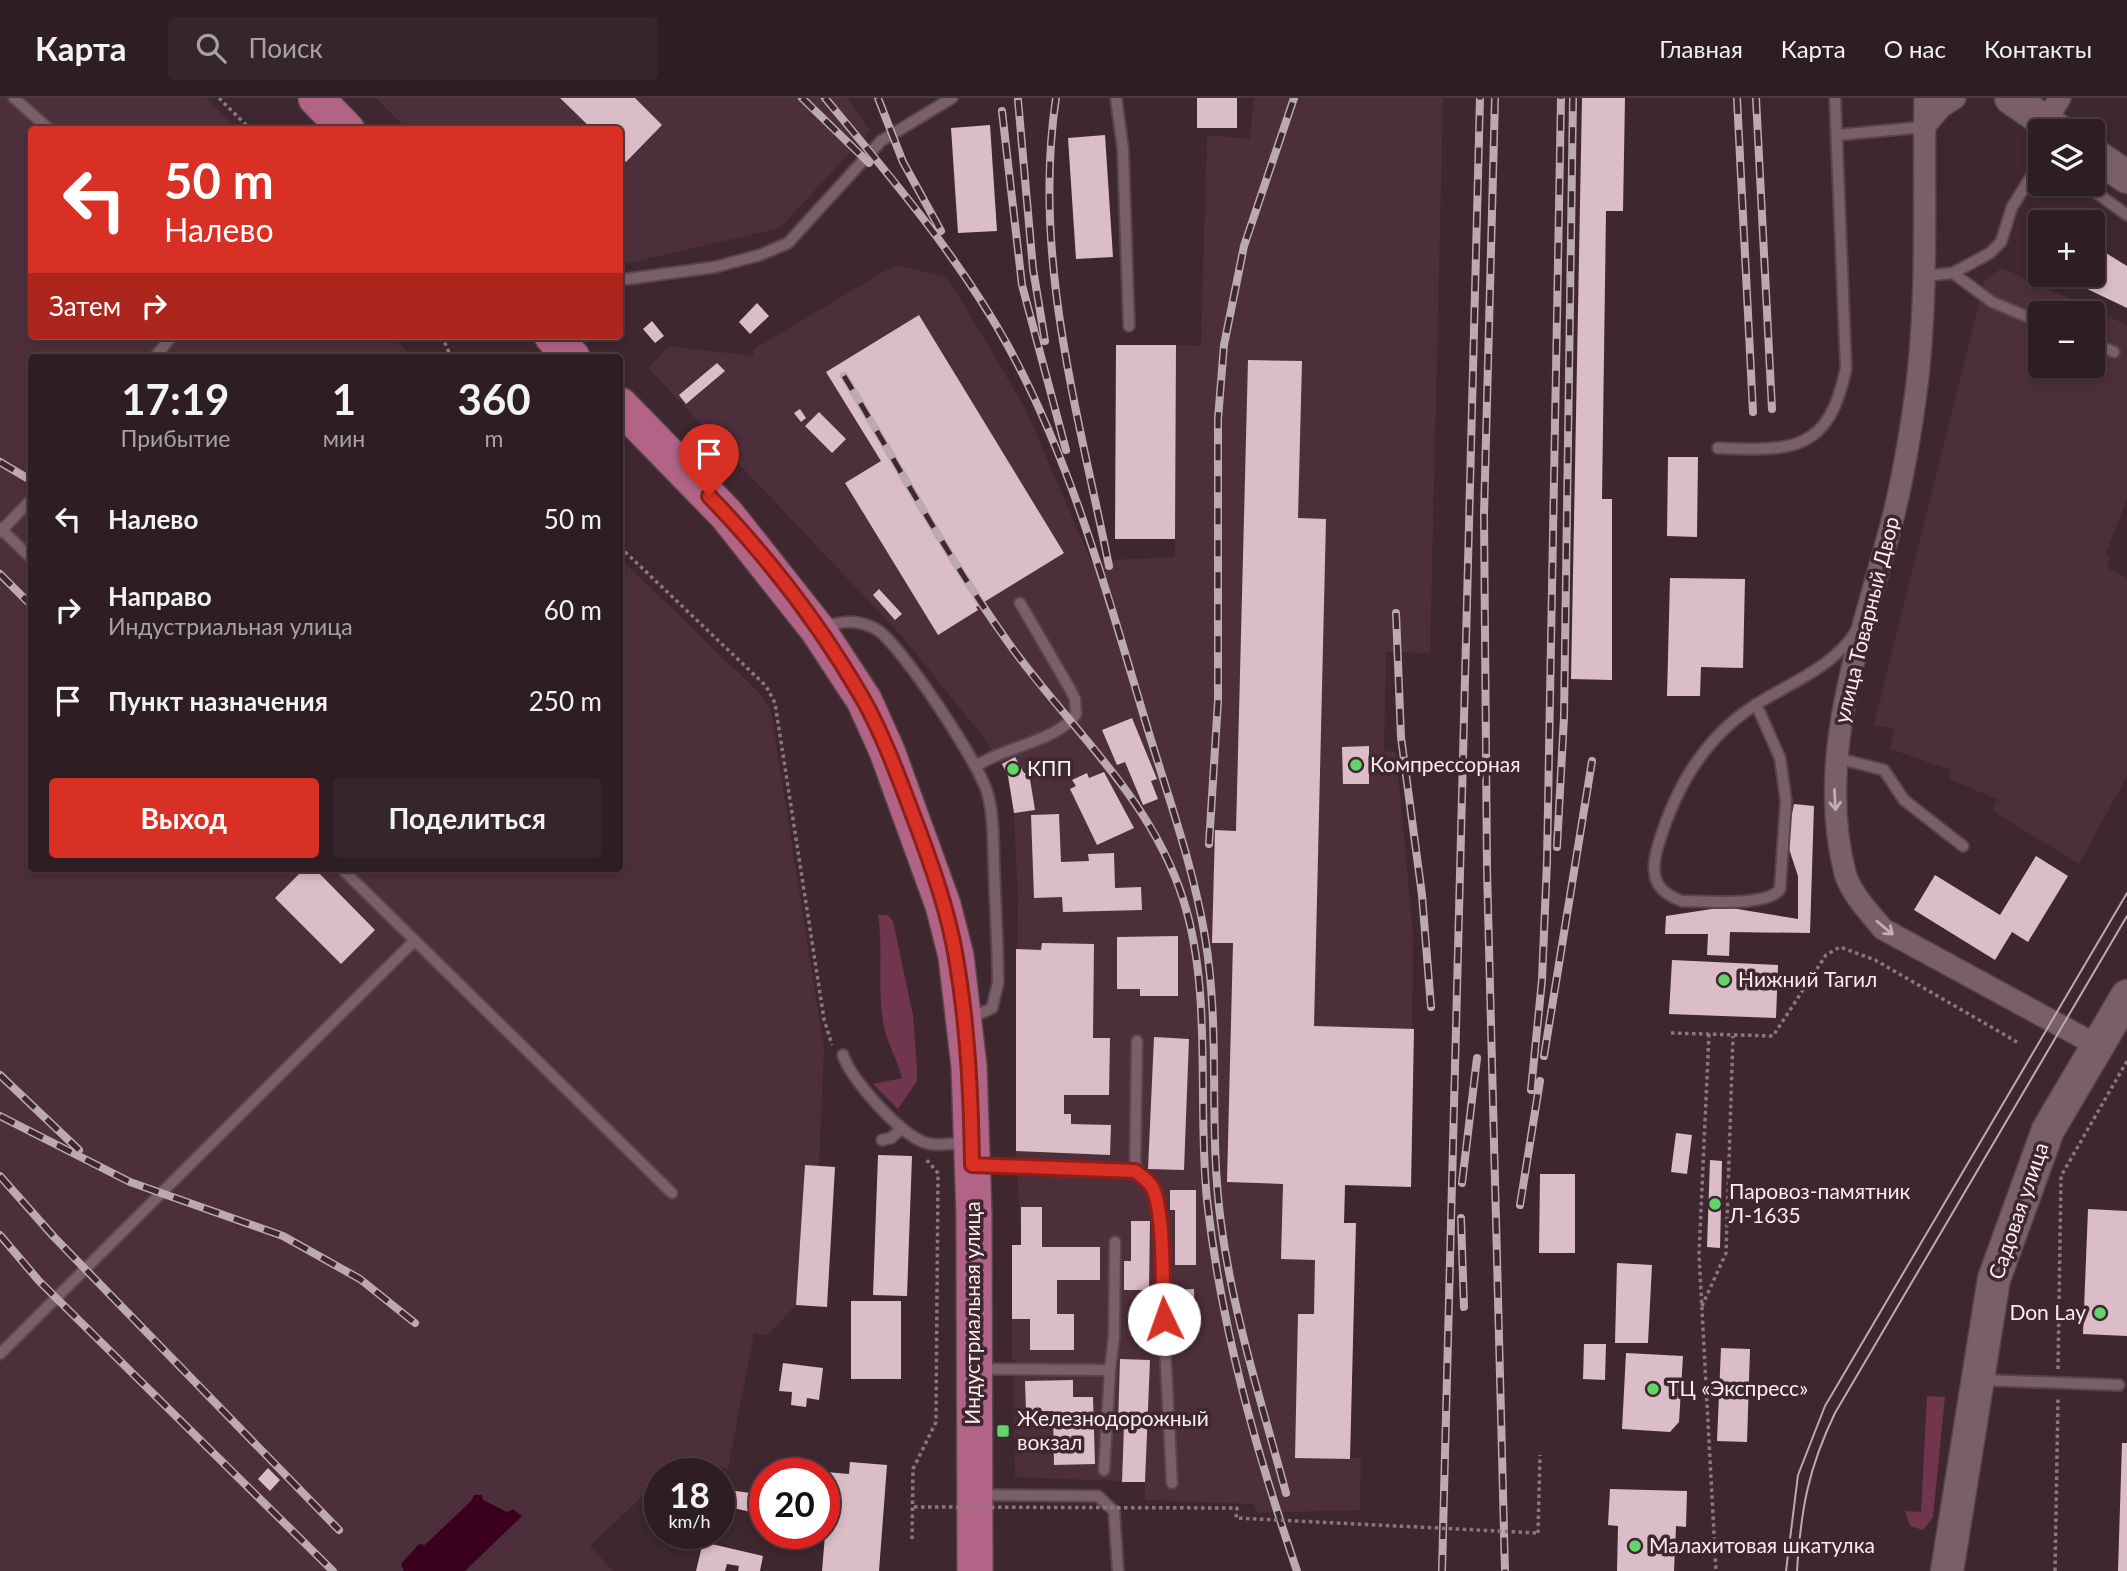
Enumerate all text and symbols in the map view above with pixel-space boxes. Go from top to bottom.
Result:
search box [168,17,658,80]
text: Карта [35,28,126,68]
icon: search [192,29,230,67]
text: Поиск [248,32,323,64]
text: Главная [1659,34,1743,63]
text: Карта [1781,34,1846,63]
text: О нас [1884,34,1946,63]
text: Контакты [1984,34,2092,63]
map controls [2028,119,2105,378]
button: layers [2028,119,2105,196]
text: 50 m [164,151,274,209]
icon: left [49,154,140,245]
text: Налево [164,210,274,249]
button: + [2028,210,2105,287]
icon: right [135,287,173,325]
text: Затем [49,290,121,322]
button: − [2028,301,2105,378]
text: 17:19 [121,374,229,424]
text: 1 [332,374,356,424]
text: 360 [458,374,531,424]
text: Прибытие [120,424,230,452]
text: мин [323,424,365,452]
text: m [485,424,504,452]
pin [679,424,739,496]
icon: arrive [690,435,728,473]
icon: left [49,500,87,538]
text: Налево [108,503,198,535]
text: 50 m [544,503,602,535]
street label: улица Товарный Двор [1828,514,1903,725]
text: Направо [108,580,212,612]
icon: right [49,591,87,629]
text: 60 m [544,594,602,626]
text: Индустриальная улица [108,612,353,640]
icon: arrive [49,682,87,720]
text: Пункт назначения [108,685,328,717]
text: 250 m [529,685,602,717]
place label: Компрессорная [1370,751,1521,776]
place label: КПП [1027,755,1072,780]
marker: Компрессорная [1348,757,1364,773]
marker: КПП [1005,761,1021,777]
button: Выход [49,778,319,858]
button: Поделиться [333,778,602,858]
one-way arrow [1829,788,1842,811]
one-way arrow [1876,921,1894,936]
place label: Нижний Тагил [1738,966,1877,991]
marker: Нижний Тагил [1716,972,1732,988]
street label: Садовая улица [1982,1139,2053,1282]
place label: Паровоз-памятник Л-1635 [1728,1178,1911,1227]
marker: Паровоз-памятник Л-1635 [1707,1196,1723,1212]
street label: Индустриальная улица [959,1201,984,1425]
position arrow [1127,1282,1201,1356]
place label: Don Lay [2009,1299,2086,1324]
marker: Don Lay [2092,1305,2108,1321]
place label: ТЦ «Экспресс» [1667,1375,1808,1400]
marker: ТЦ «Экспресс» [1645,1381,1661,1397]
place label: Железнодорожный вокзал [1017,1405,1209,1454]
marker: Железнодорожный вокзал [995,1423,1011,1439]
speed limit sign: 20 [749,1458,840,1549]
text: 18 [669,1473,710,1515]
text: km/h [668,1510,711,1532]
place label: Малахитовая шкатулка [1649,1532,1875,1557]
marker: Малахитовая шкатулка [1627,1538,1643,1554]

